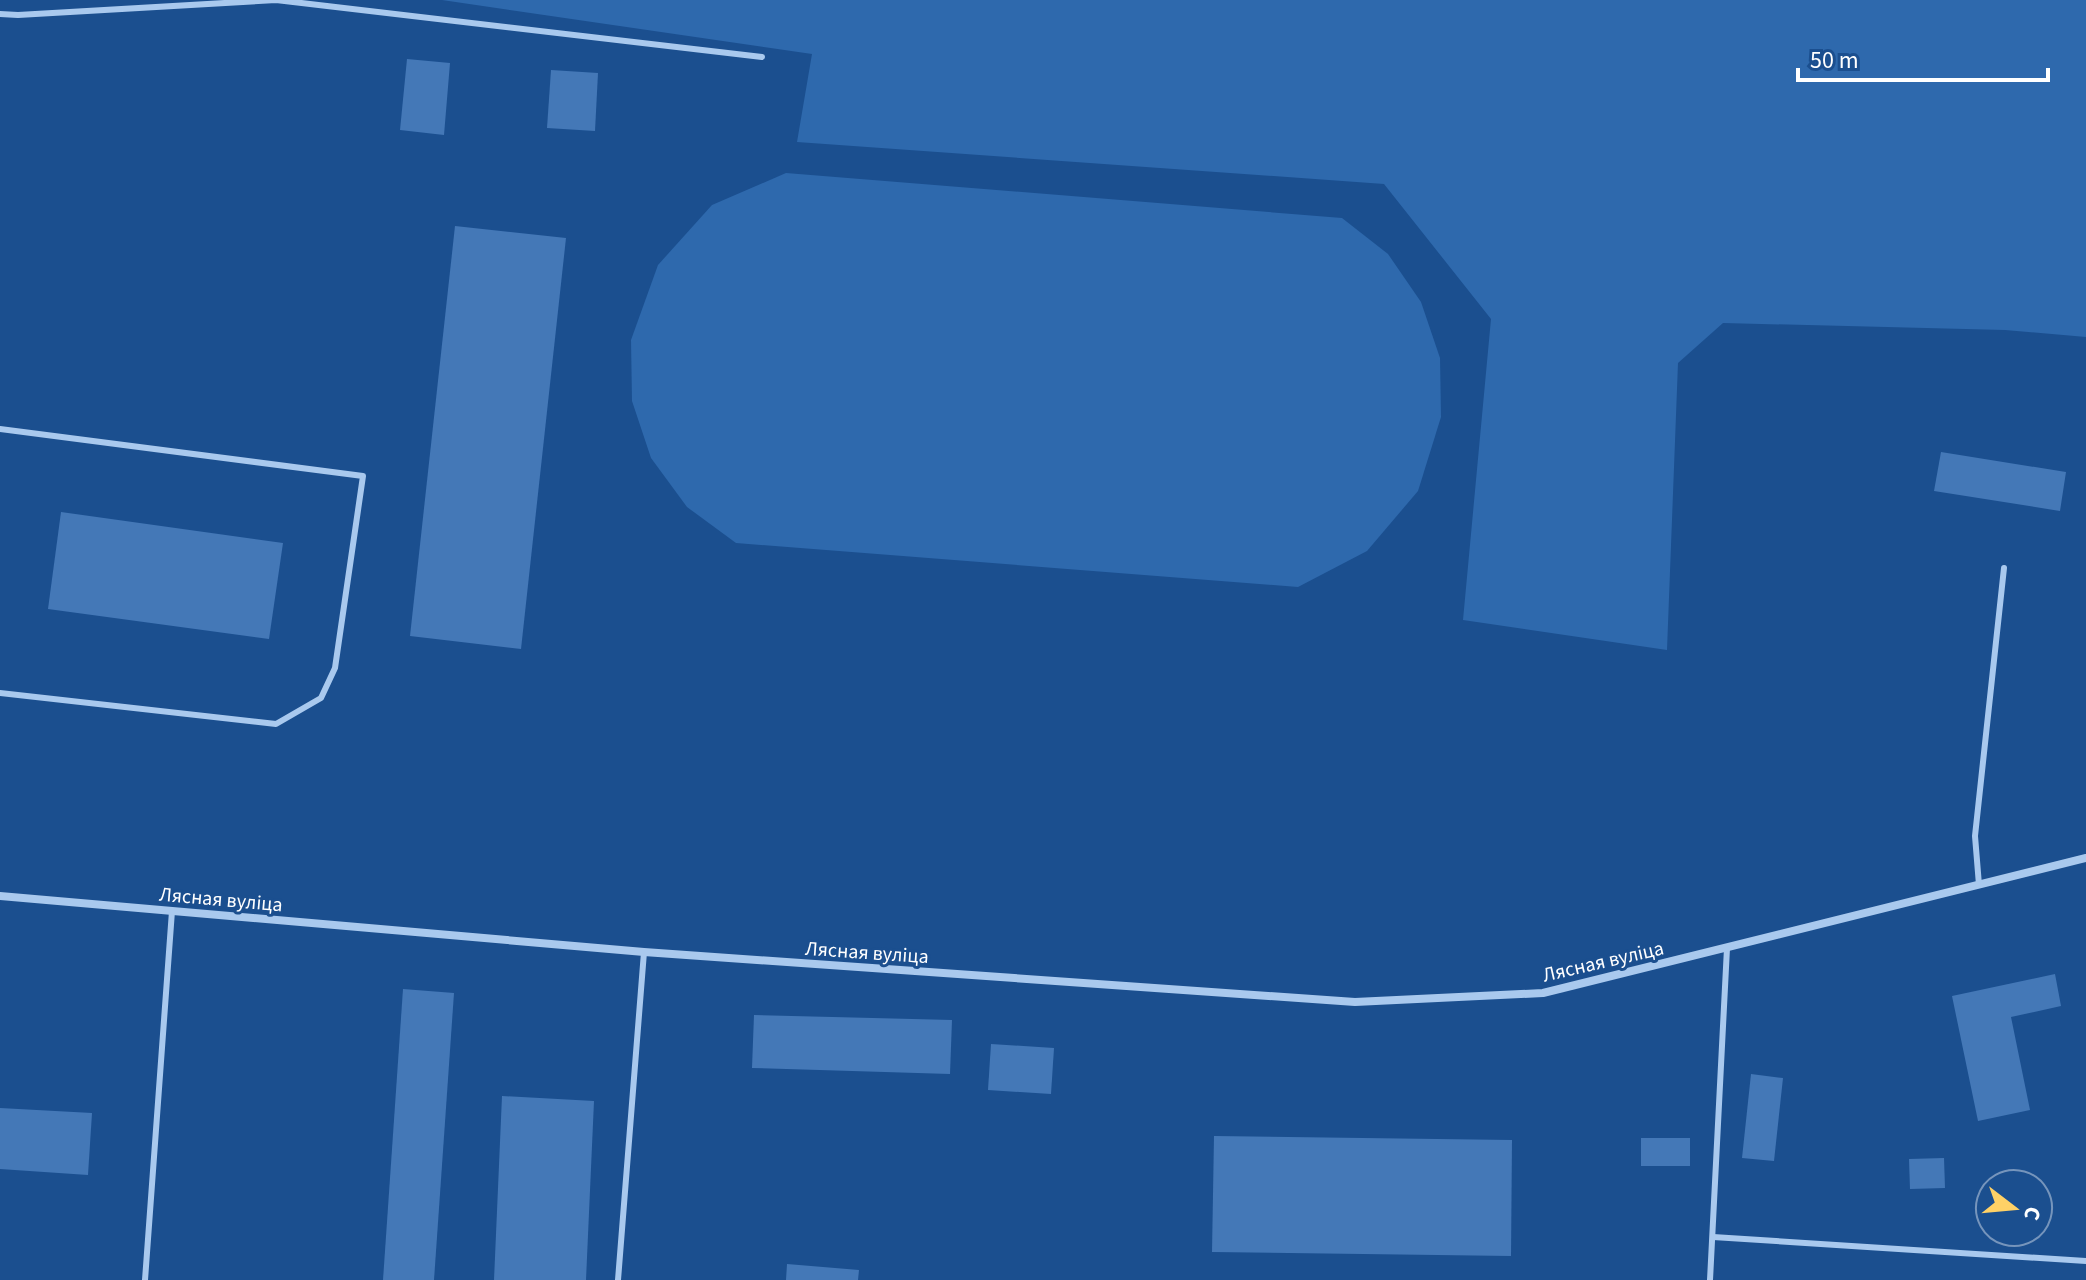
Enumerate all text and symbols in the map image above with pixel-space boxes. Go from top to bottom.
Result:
scale bar [1798,32,2048,82]
text: 50 m [1810,43,1859,78]
street label: Лясная вуліца [158,881,284,919]
street label: Лясная вуліца [1540,934,1667,990]
street label: Лясная вуліца [804,935,930,971]
north arrow [1974,1168,2054,1248]
text: С [2015,1203,2049,1224]

